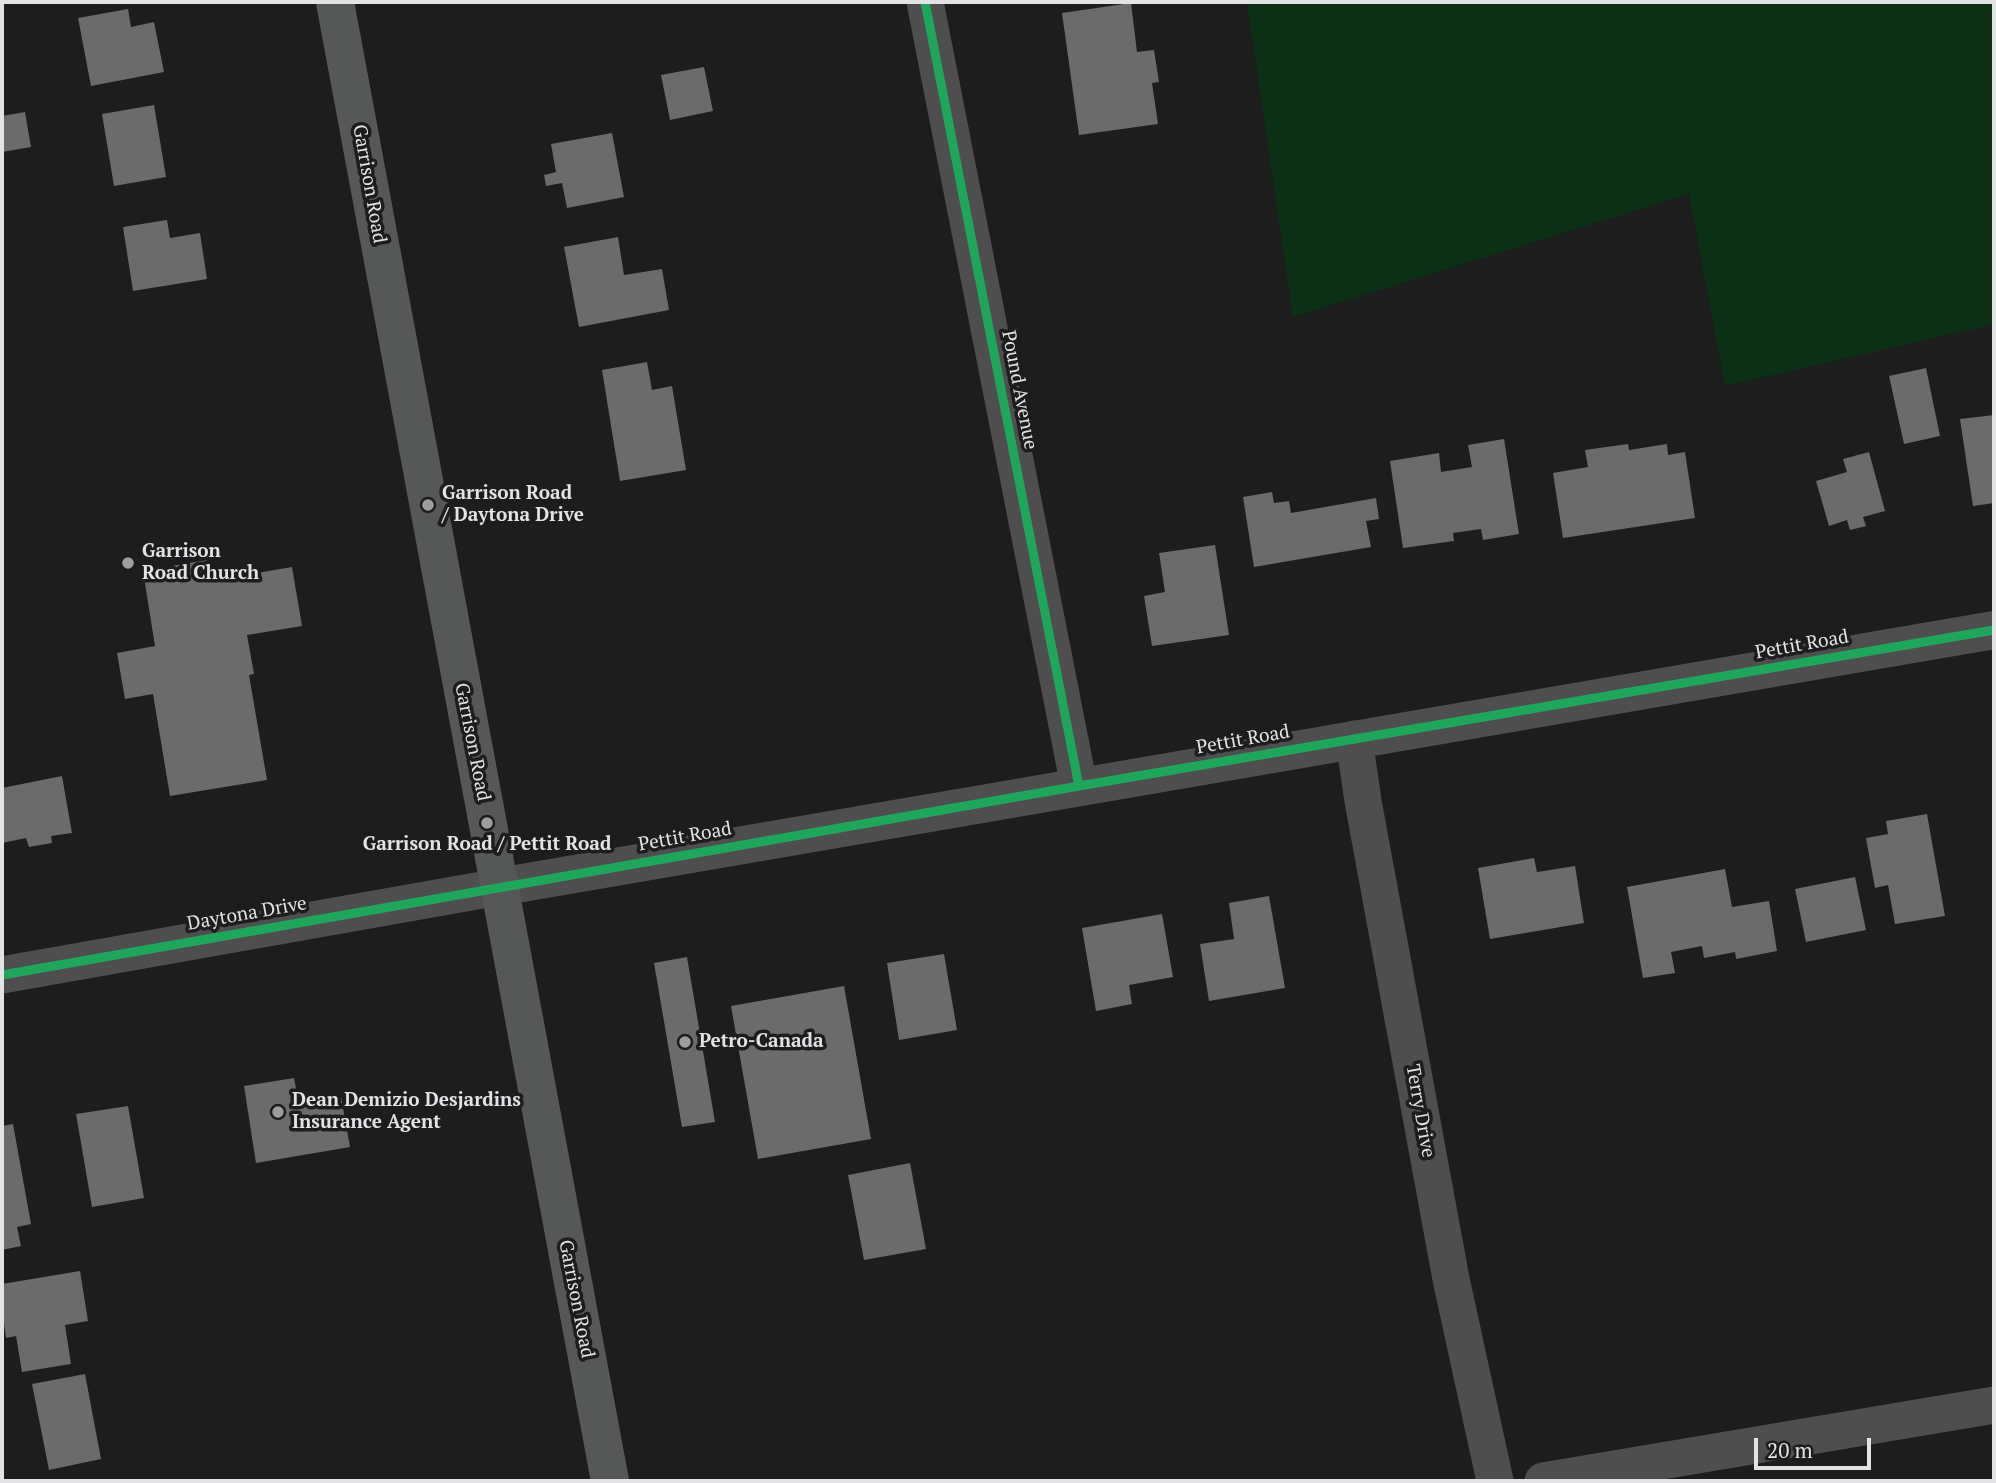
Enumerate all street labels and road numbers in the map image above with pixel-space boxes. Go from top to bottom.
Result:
street label: Garrison Road [347,123,391,245]
street label: Pound Avenue [996,329,1042,451]
street label: Pettit Road [1754,626,1850,664]
street label: Garrison Road [449,681,495,803]
street label: Pettit Road [1195,721,1291,759]
street label: Pettit Road [637,818,733,856]
street label: Daytona Drive [185,892,309,936]
street label: Terry Drive [1401,1062,1439,1160]
street label: Garrison Road [553,1238,599,1360]

